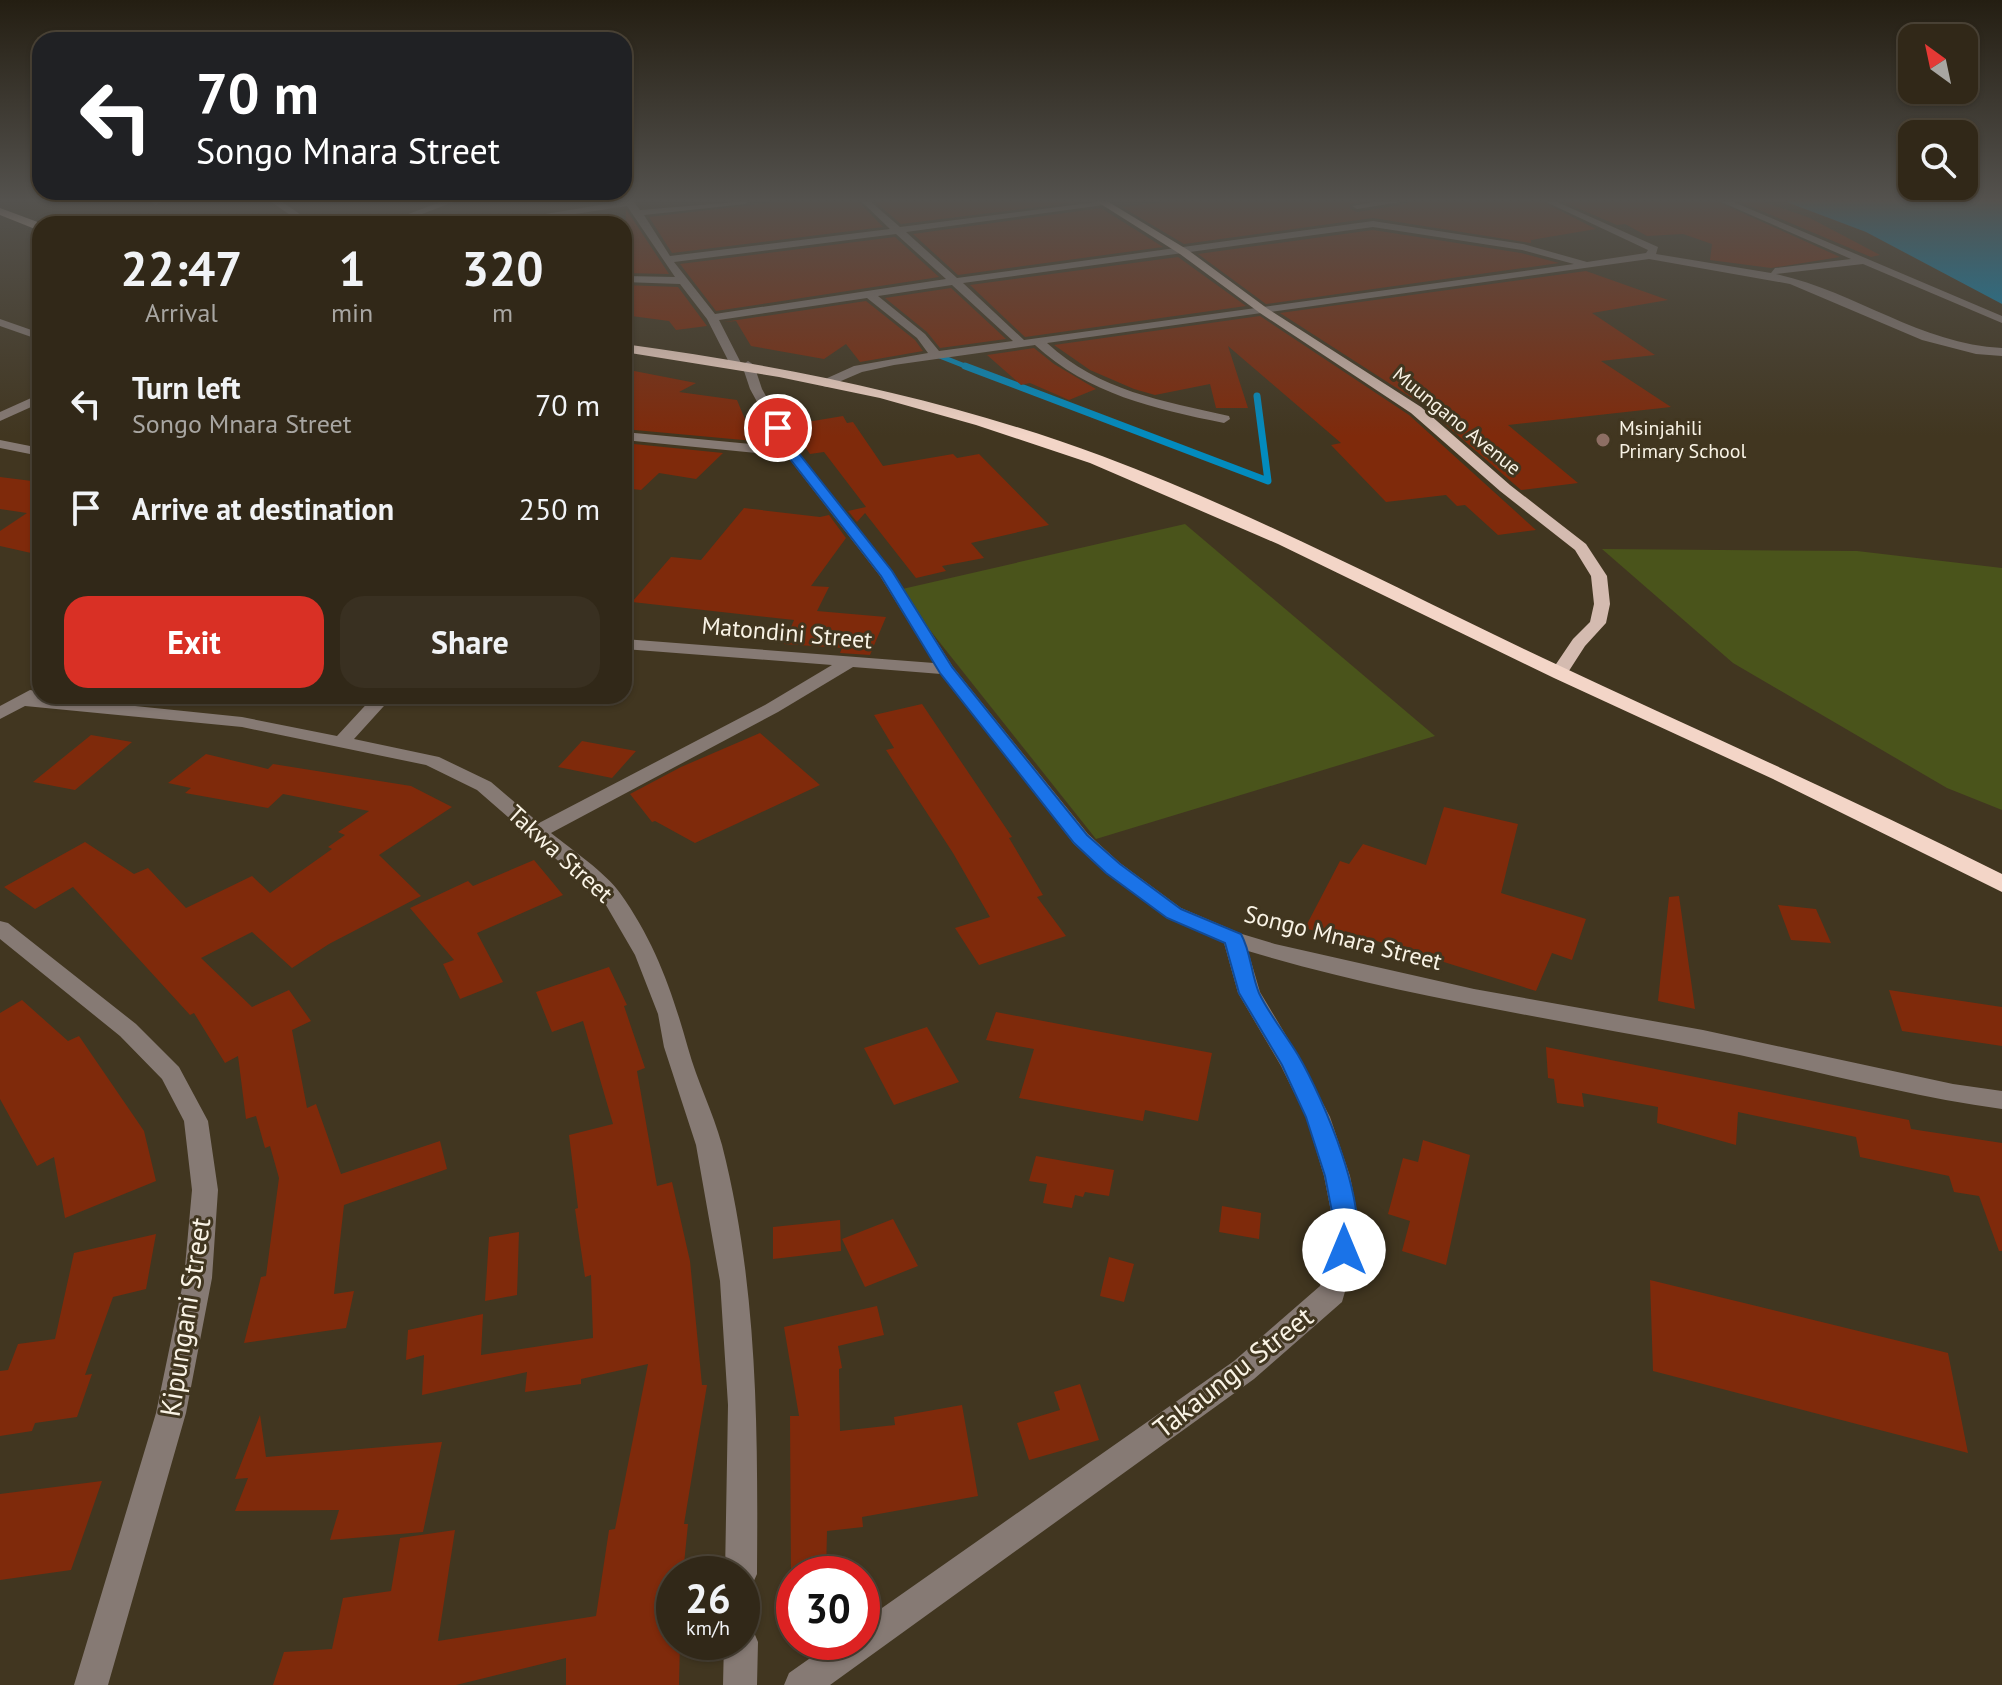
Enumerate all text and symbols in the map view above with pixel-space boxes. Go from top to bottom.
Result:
north arrow [1898,24,1978,104]
map controls [1898,24,1978,200]
text: 70 m [196,57,319,129]
icon: left [64,64,168,168]
button: search [1898,120,1978,200]
text: Songo Mnara Street [196,127,500,174]
text: 22:47 [121,237,242,299]
text: 1 [338,237,366,299]
text: 320 [462,237,543,299]
text: Arrival [145,296,218,329]
text: min [331,296,373,329]
text: m [492,296,513,329]
street label: Muungano Avenue [1387,361,1527,481]
text: Turn left [132,368,240,407]
icon: left [64,382,108,426]
text: 70 m [535,385,600,424]
pin [744,394,812,462]
icon: arrive [756,406,800,450]
text: Songo Mnara Street [132,407,352,440]
place label: Msinjahili Primary School [1619,415,1747,464]
marker: Msinjahili Primary School [1594,431,1612,449]
icon: arrive [64,486,108,530]
text: Arrive at destination [132,489,394,528]
text: 250 m [519,489,600,528]
button: Exit [64,596,324,688]
button: Share [340,596,600,688]
street label: Matondini Street [700,610,874,655]
street label: Takwa Street [501,798,620,909]
street label: Songo Mnara Street [1241,898,1445,977]
position arrow [1302,1208,1386,1292]
street label: Kipungani Street [151,1214,219,1419]
street label: Takaungu Street [1145,1297,1321,1446]
speed limit sign: 30 [776,1556,880,1660]
text: 26 [685,1572,731,1624]
text: km/h [686,1615,730,1641]

